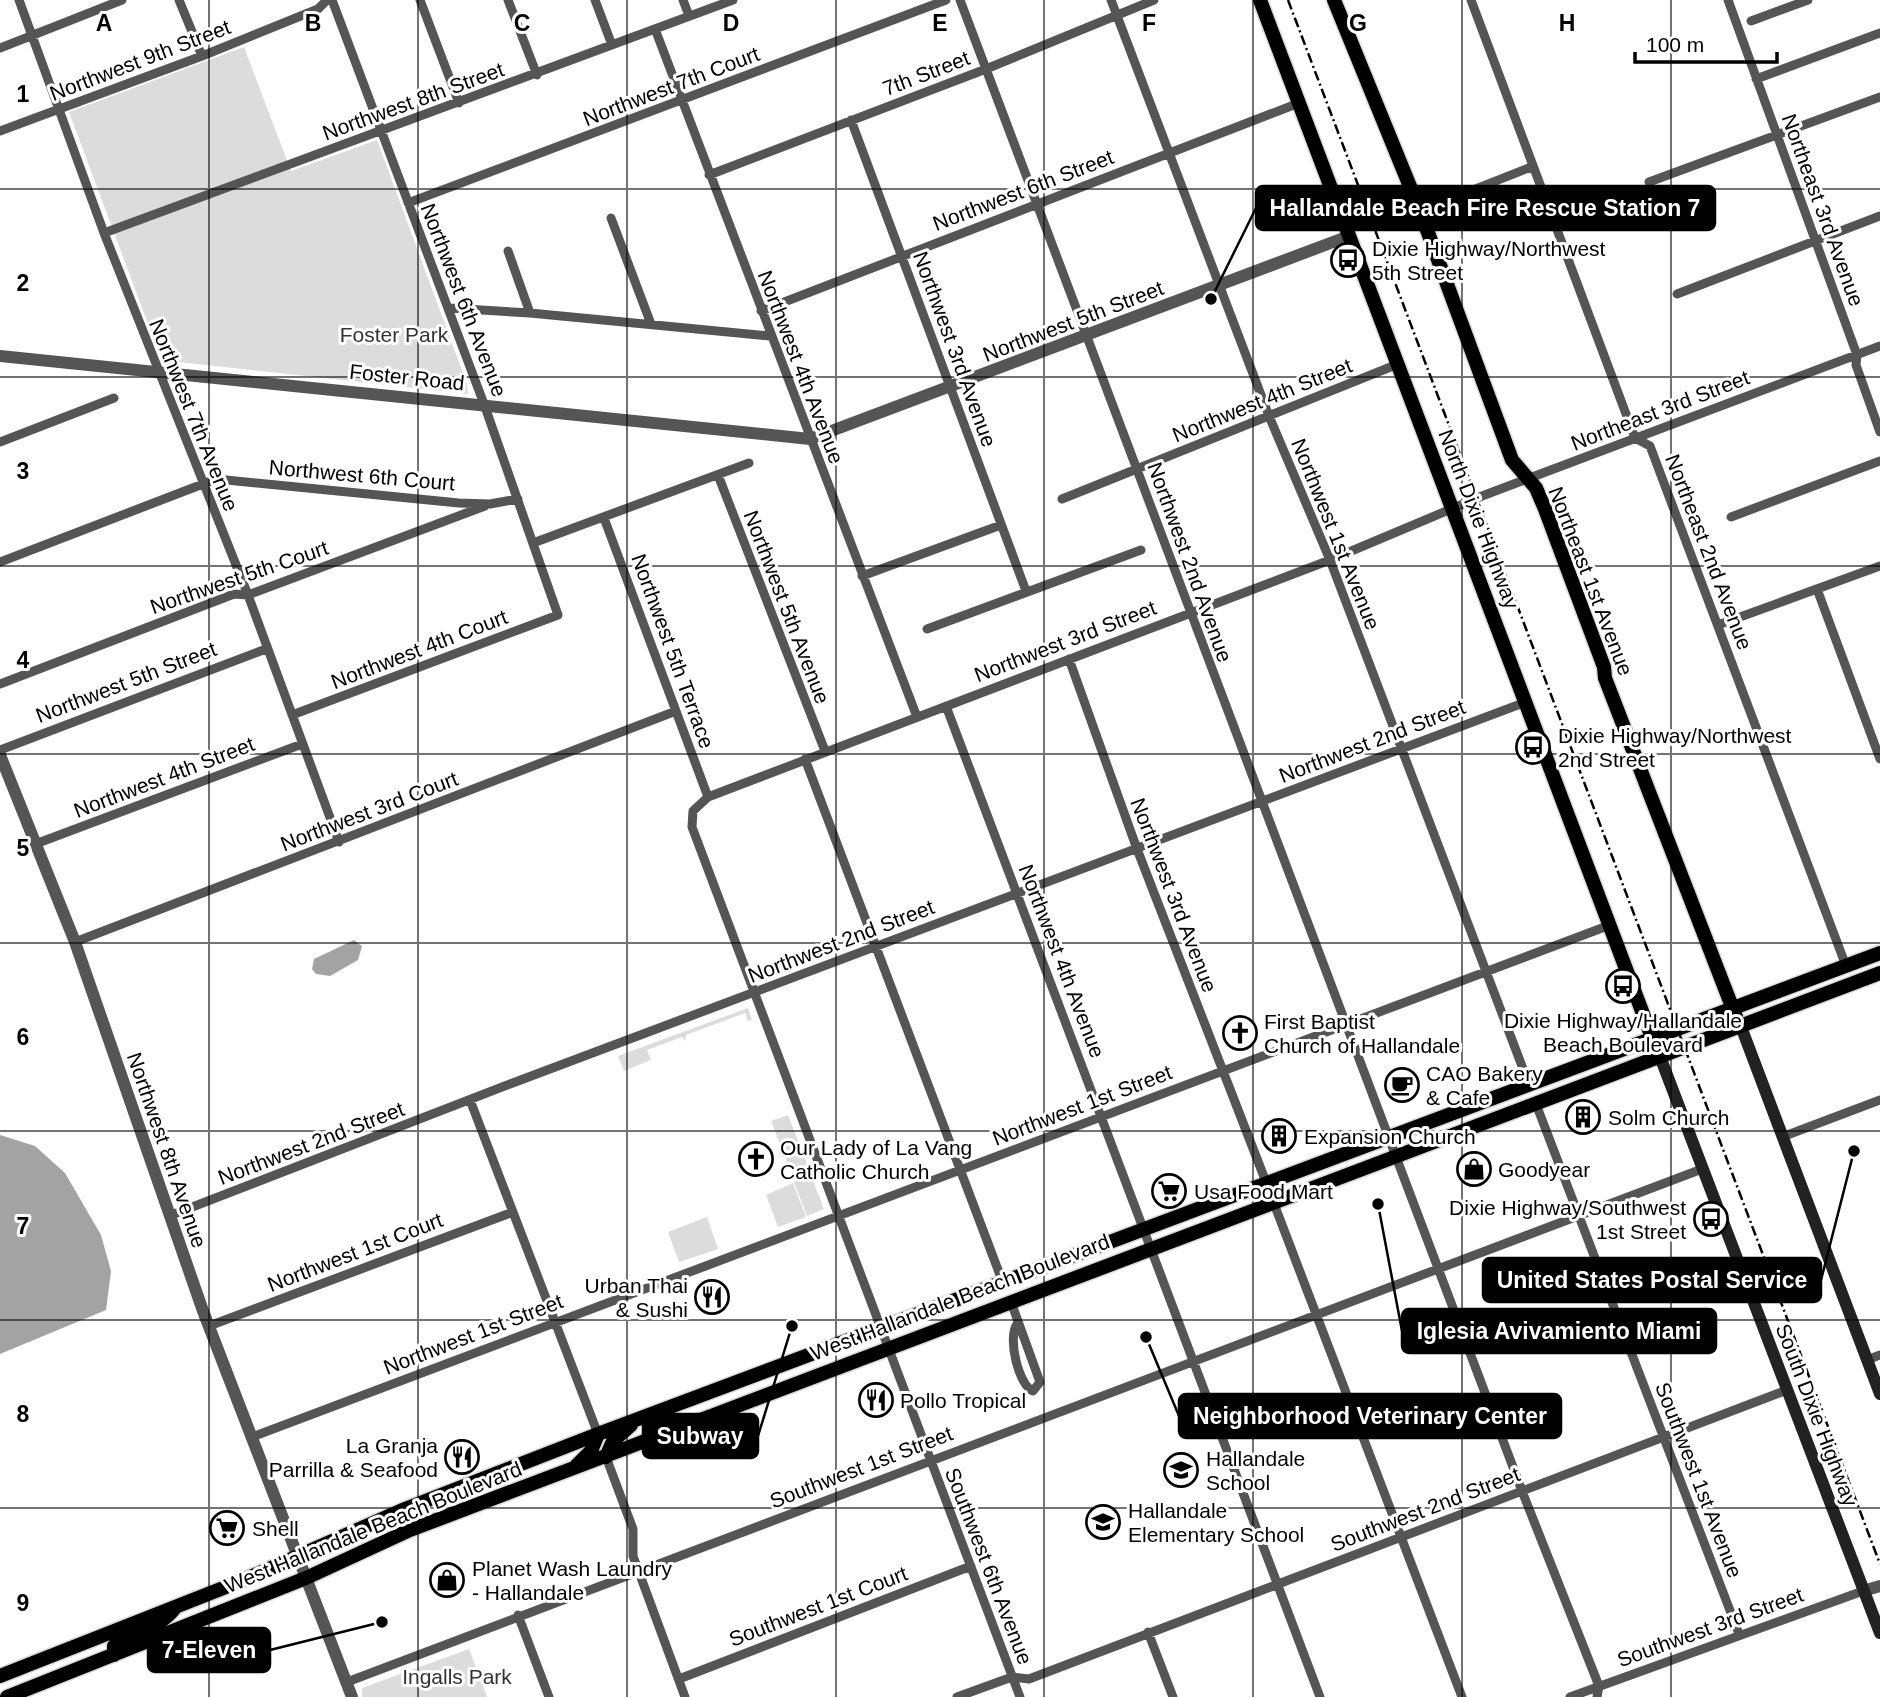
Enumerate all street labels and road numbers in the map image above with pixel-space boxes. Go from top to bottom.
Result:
street label: Northwest 9th Street [47,15,234,105]
street label: Northwest 7th Court [580,42,762,130]
street label: 7th Street [879,46,973,100]
street label: Northwest 8th Street [319,57,507,145]
street label: Northeast 3rd Avenue [1778,111,1868,309]
street label: Northwest 6th Street [930,145,1117,235]
street label: Northwest 6th Avenue [417,200,511,400]
street label: Northwest 3rd Avenue [909,248,1001,450]
street label: Northwest 4th Avenue [754,267,848,467]
street label: Northwest 5th Street [980,276,1167,366]
street label: Northwest 7th Avenue [145,316,243,514]
street label: Northwest 4th Street [1169,353,1355,447]
street label: Foster Road [348,360,466,394]
street label: Northeast 3rd Street [1568,365,1753,455]
street label: North Dixie Highway [1434,426,1524,612]
street label: Northwest 1st Avenue [1287,435,1385,633]
street label: Northeast 2nd Avenue [1661,451,1757,653]
street label: Northwest 6th Court [268,455,456,495]
street label: Northwest 2nd Avenue [1143,459,1237,665]
street label: Northeast 1st Avenue [1544,483,1638,679]
street label: Northwest 5th Avenue [740,507,834,707]
street label: Northwest 5th Court [147,536,331,618]
street label: Northwest 5th Terrace [627,551,719,751]
street label: Northwest 3rd Street [971,596,1159,686]
street label: Northwest 4th Court [328,605,510,693]
street label: Northwest 5th Street [33,637,220,727]
street label: Northwest 2nd Street [1276,695,1468,787]
street label: Northwest 4th Street [71,732,258,822]
street label: Northwest 3rd Court [277,767,461,855]
street label: Northwest 3rd Avenue [1126,795,1222,995]
street label: Northwest 4th Avenue [1015,861,1109,1061]
street label: Northwest 2nd Street [745,895,937,987]
street label: Northwest 8th Avenue [123,1049,211,1251]
street label: Northwest 1st Street [989,1060,1175,1150]
street label: Northwest 2nd Street [215,1097,407,1189]
street label: Northwest 1st Court [264,1208,446,1296]
street label: West Hallandale Beach Boulevard [807,1229,1113,1365]
street label: Northwest 1st Street [380,1289,566,1379]
street label: South Dixie Highway [1772,1320,1863,1510]
street label: Southwest 1st Avenue [1651,1379,1747,1581]
street label: Southwest 1st Street [766,1421,956,1512]
street label: West Hallandale Beach Boulevard [221,1457,525,1597]
street label: Southwest 2nd Street [1327,1462,1523,1556]
street label: Southwest 6th Avenue [941,1465,1037,1667]
street label: Southwest 1st Court [726,1561,911,1651]
street label: Southwest 3rd Street [1614,1583,1806,1671]

